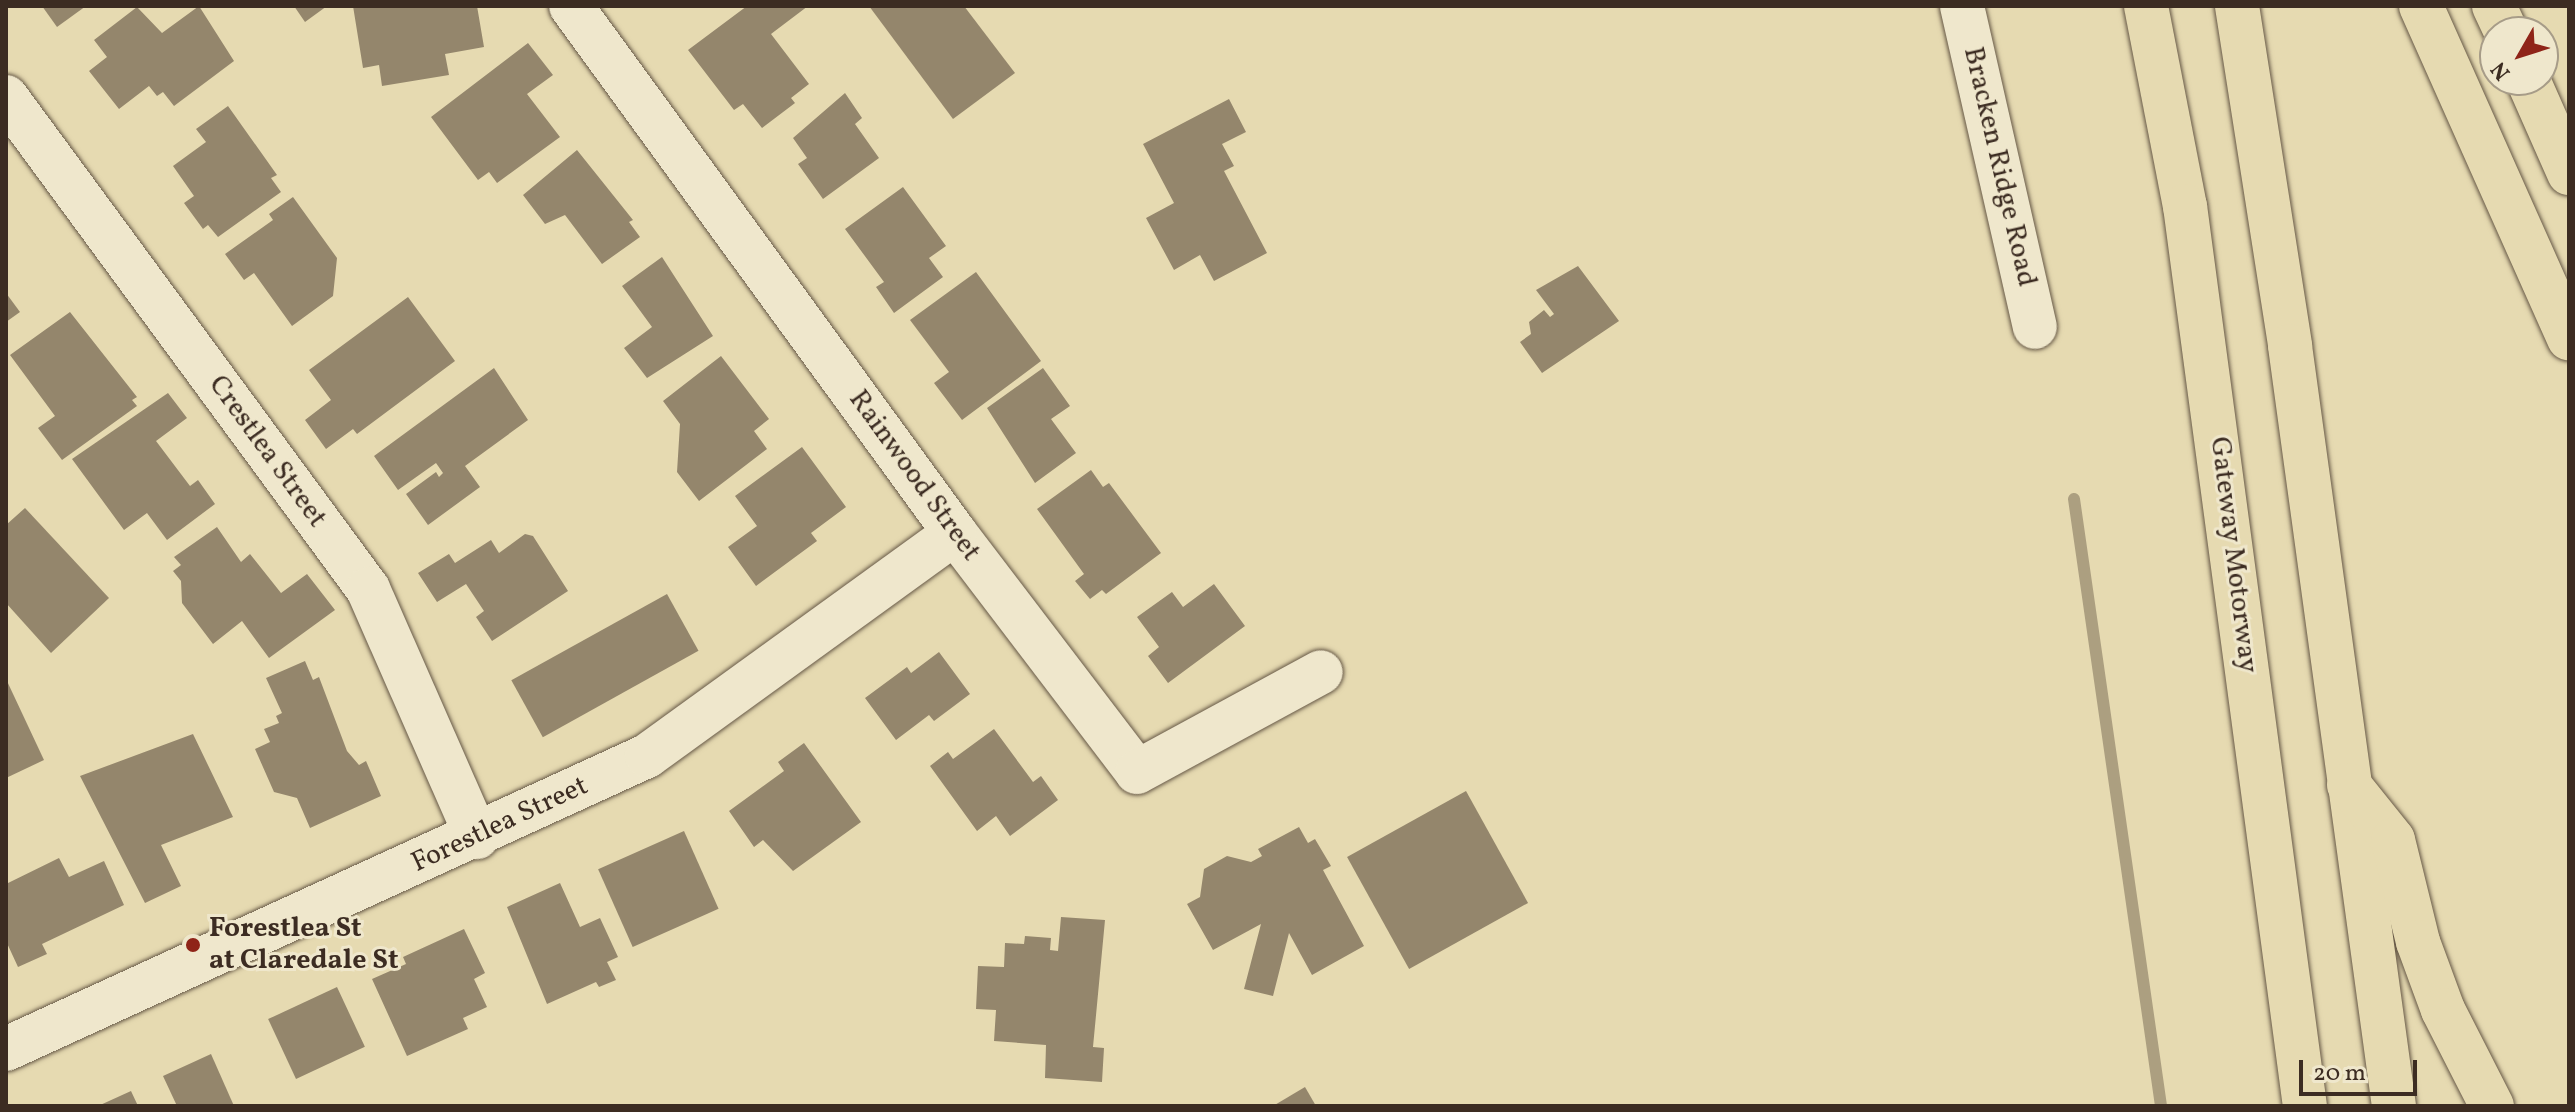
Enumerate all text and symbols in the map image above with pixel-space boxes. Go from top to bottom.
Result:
north arrow [2479,16,2559,96]
street label: Bracken Ridge Road [1955,44,2043,290]
text: N [2484,54,2519,86]
street label: Crestlea Street [201,369,333,535]
street label: Rainwood Street [841,384,987,568]
street label: Gateway Motorway [2202,435,2264,675]
street label: Forestlea Street [407,769,593,881]
place label: Forestlea St at Claredale St [209,912,398,978]
marker: Forestlea St at Claredale St [184,936,202,954]
scale bar [2303,1044,2421,1094]
text: 20 m [2313,1057,2366,1091]

